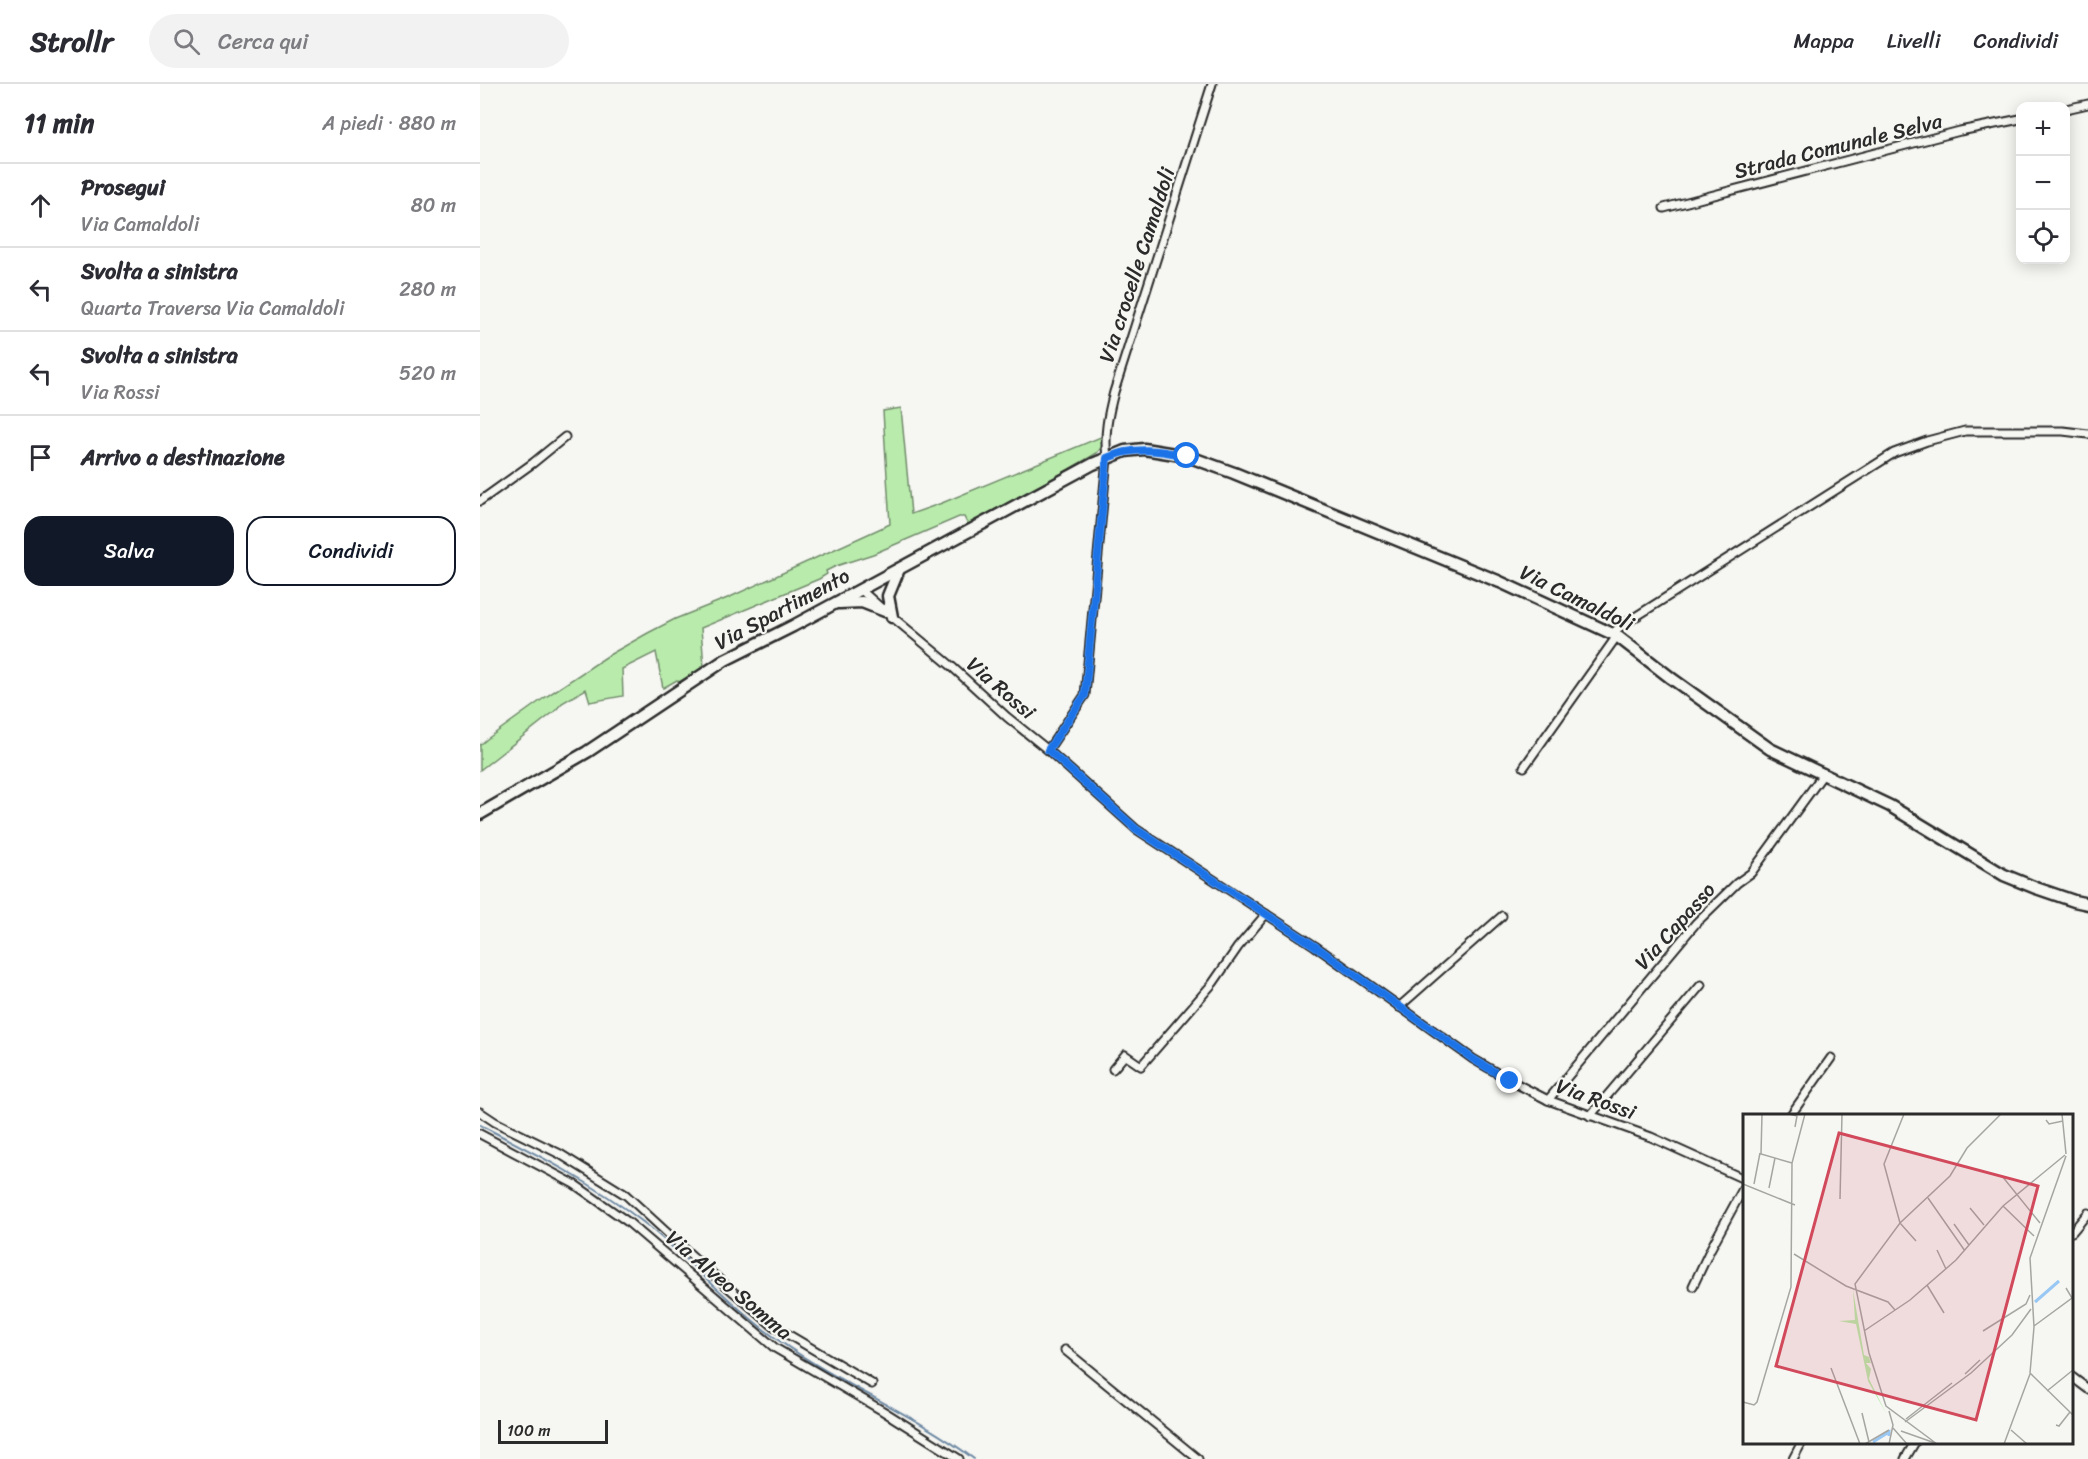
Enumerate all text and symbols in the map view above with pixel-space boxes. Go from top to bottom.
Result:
search box [149,14,569,68]
text: Strollr [30,17,113,66]
text: Cerca qui [218,22,308,61]
text: Mappa [1793,22,1854,60]
text: Livelli [1887,22,1941,60]
text: Condividi [1974,22,2058,60]
icon: search [170,25,203,58]
text: 11 min [24,100,94,146]
street label: Strada Comunale Selva [1730,102,1946,190]
map controls [2016,102,2070,264]
button: + [2016,102,2070,156]
text: A piedi · 880 m [322,106,456,141]
button: − [2016,156,2070,210]
street label: Via crocelle Camaldoli [1088,161,1187,367]
text: Prosegui [81,168,165,207]
text: 80 m [411,188,456,223]
icon: ahead [24,189,57,222]
text: Via Camaldoli [81,207,199,242]
button: locate [2016,210,2070,264]
text: Svolta a sinistra [81,252,238,291]
text: 280 m [399,272,456,307]
icon: left [24,273,57,306]
text: Quarta Traversa Via Camaldoli [81,291,344,326]
text: Svolta a sinistra [81,336,238,375]
text: 520 m [399,356,456,391]
icon: left [24,357,57,390]
text: Via Rossi [81,375,160,410]
text: Arrivo a destinazione [81,438,285,477]
icon: arrive [24,441,57,474]
route start [1173,442,1199,468]
button: Salva [24,516,234,586]
button: Condividi [246,516,456,586]
street label: Via Camaldoli [1513,554,1642,643]
street label: Via Spartimento [707,557,857,661]
street label: Via Rossi [957,647,1046,730]
street label: Via Capasso [1625,873,1726,979]
route end [1496,1067,1522,1093]
street label: Via Rossi [1551,1067,1642,1131]
inset map [1743,1114,2073,1444]
street label: Via Alveo Somma [657,1220,802,1350]
text: 100 m [507,1416,551,1445]
scale bar [498,1417,608,1444]

